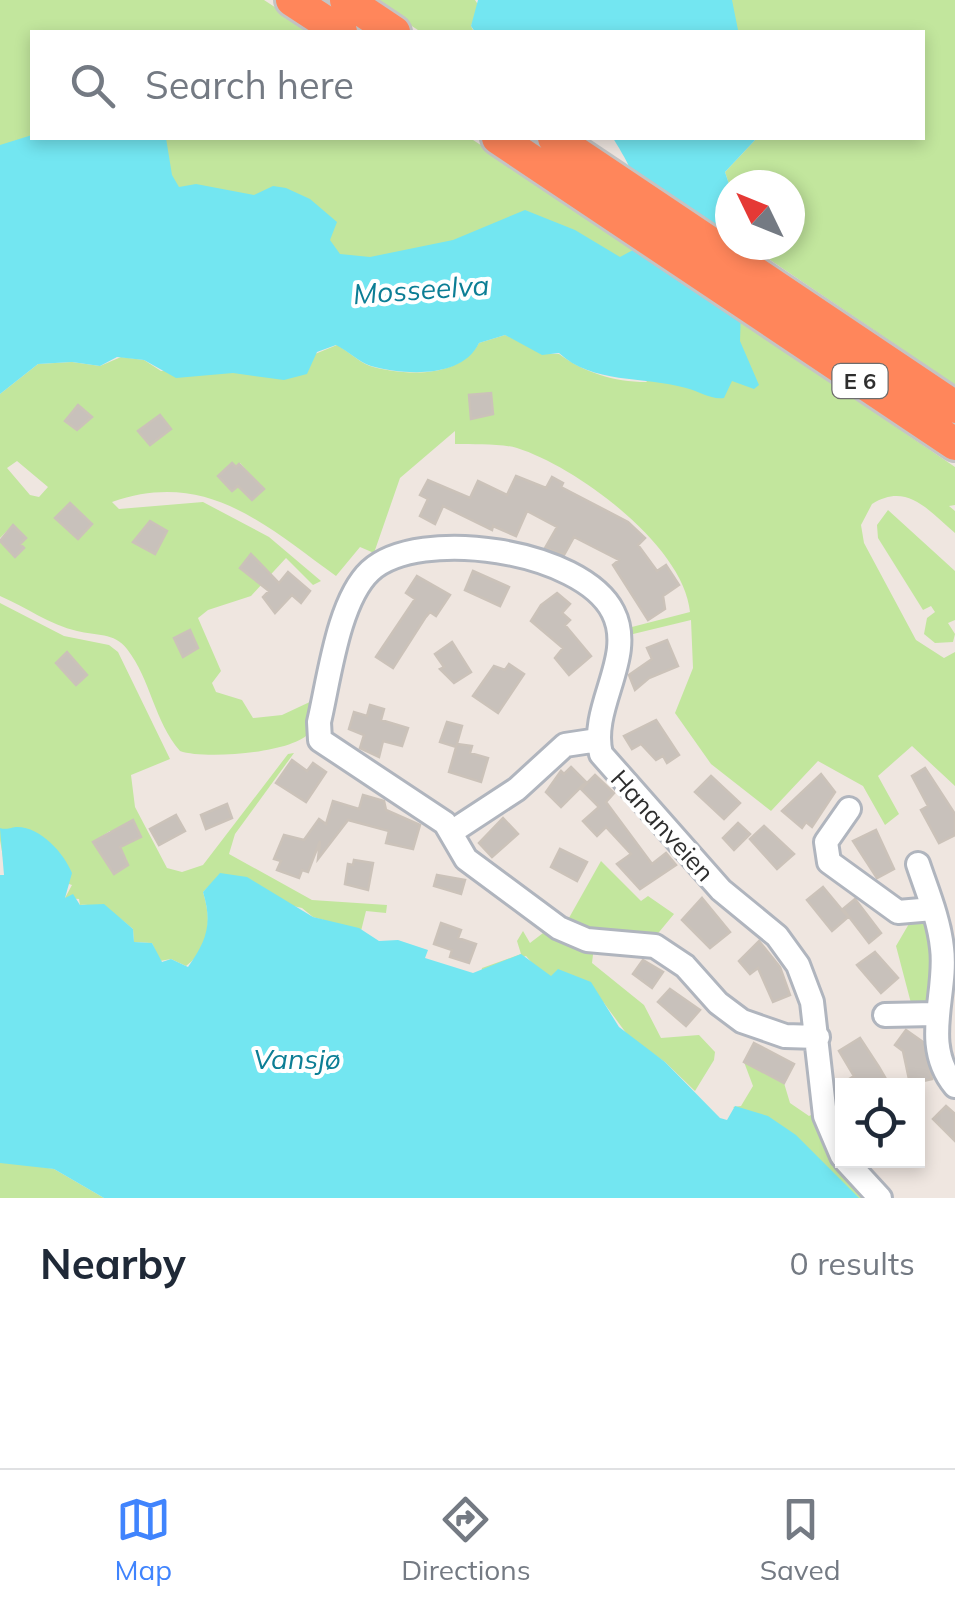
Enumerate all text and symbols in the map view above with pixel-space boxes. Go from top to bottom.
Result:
search box [30,30,925,140]
icon: search [65,58,120,113]
text: Search here [145,61,354,109]
north arrow [715,170,805,260]
water label: Mosseelva [352,267,490,311]
road number: E 6 [832,364,888,398]
street label: Hananveien [605,763,721,887]
water label: Vansjø [253,1041,341,1076]
map controls [835,1078,925,1168]
button: locate [835,1078,925,1168]
text: Nearby [40,1237,186,1290]
text: 0 results [790,1243,915,1283]
tab: Map [115,1492,172,1587]
tab: Directions [401,1492,531,1587]
tab: Saved [760,1492,840,1587]

